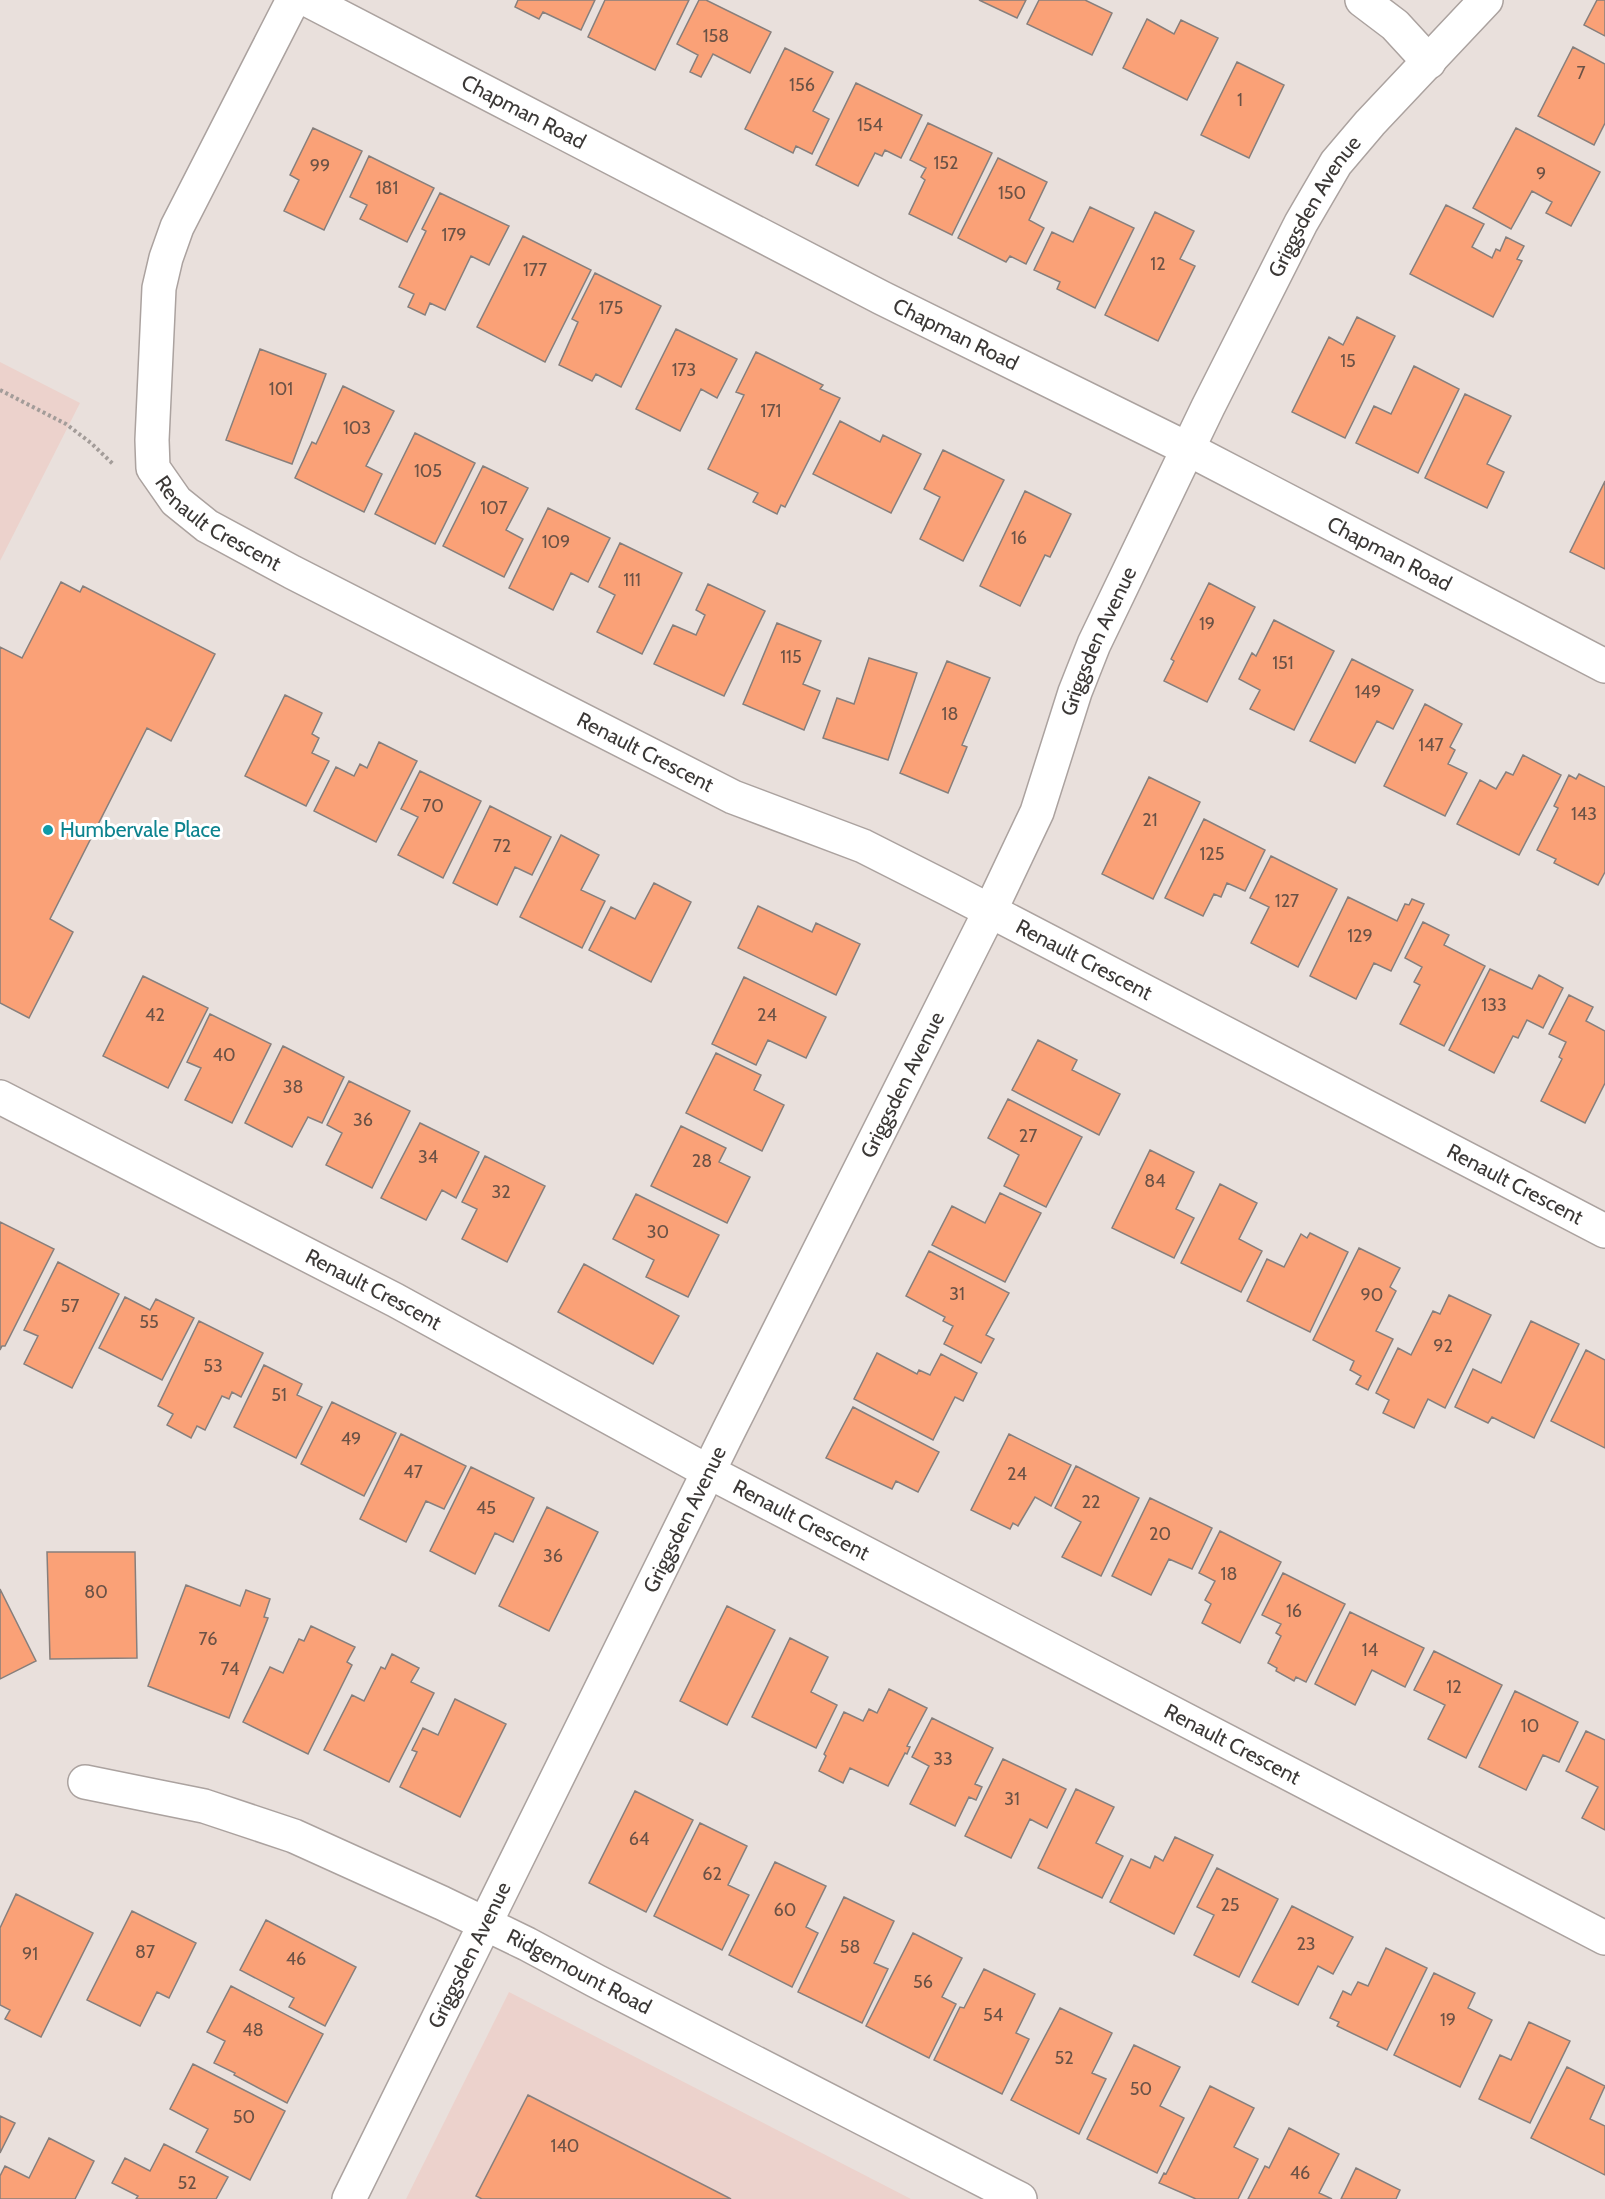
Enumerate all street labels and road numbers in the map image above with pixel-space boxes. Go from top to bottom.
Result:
street label: Chapman Road [457,69,590,154]
street label: Griggsden Avenue [1263,130,1366,281]
street label: Chapman Road [889,292,1023,375]
street label: Renault Crescent [150,471,285,576]
street label: Chapman Road [1323,511,1456,596]
street label: Griggsden Avenue [1055,562,1141,719]
street label: Renault Crescent [573,707,718,797]
street label: Renault Crescent [1012,914,1156,1005]
street label: Griggsden Avenue [855,1007,949,1162]
street label: Renault Crescent [1443,1138,1588,1229]
street label: Renault Crescent [301,1243,446,1335]
street label: Griggsden Avenue [638,1442,731,1597]
street label: Renault Crescent [729,1474,874,1565]
street label: Renault Crescent [1160,1698,1305,1789]
street label: Griggsden Avenue [422,1877,516,2032]
street label: Ridgemount Road [503,1923,656,2019]

